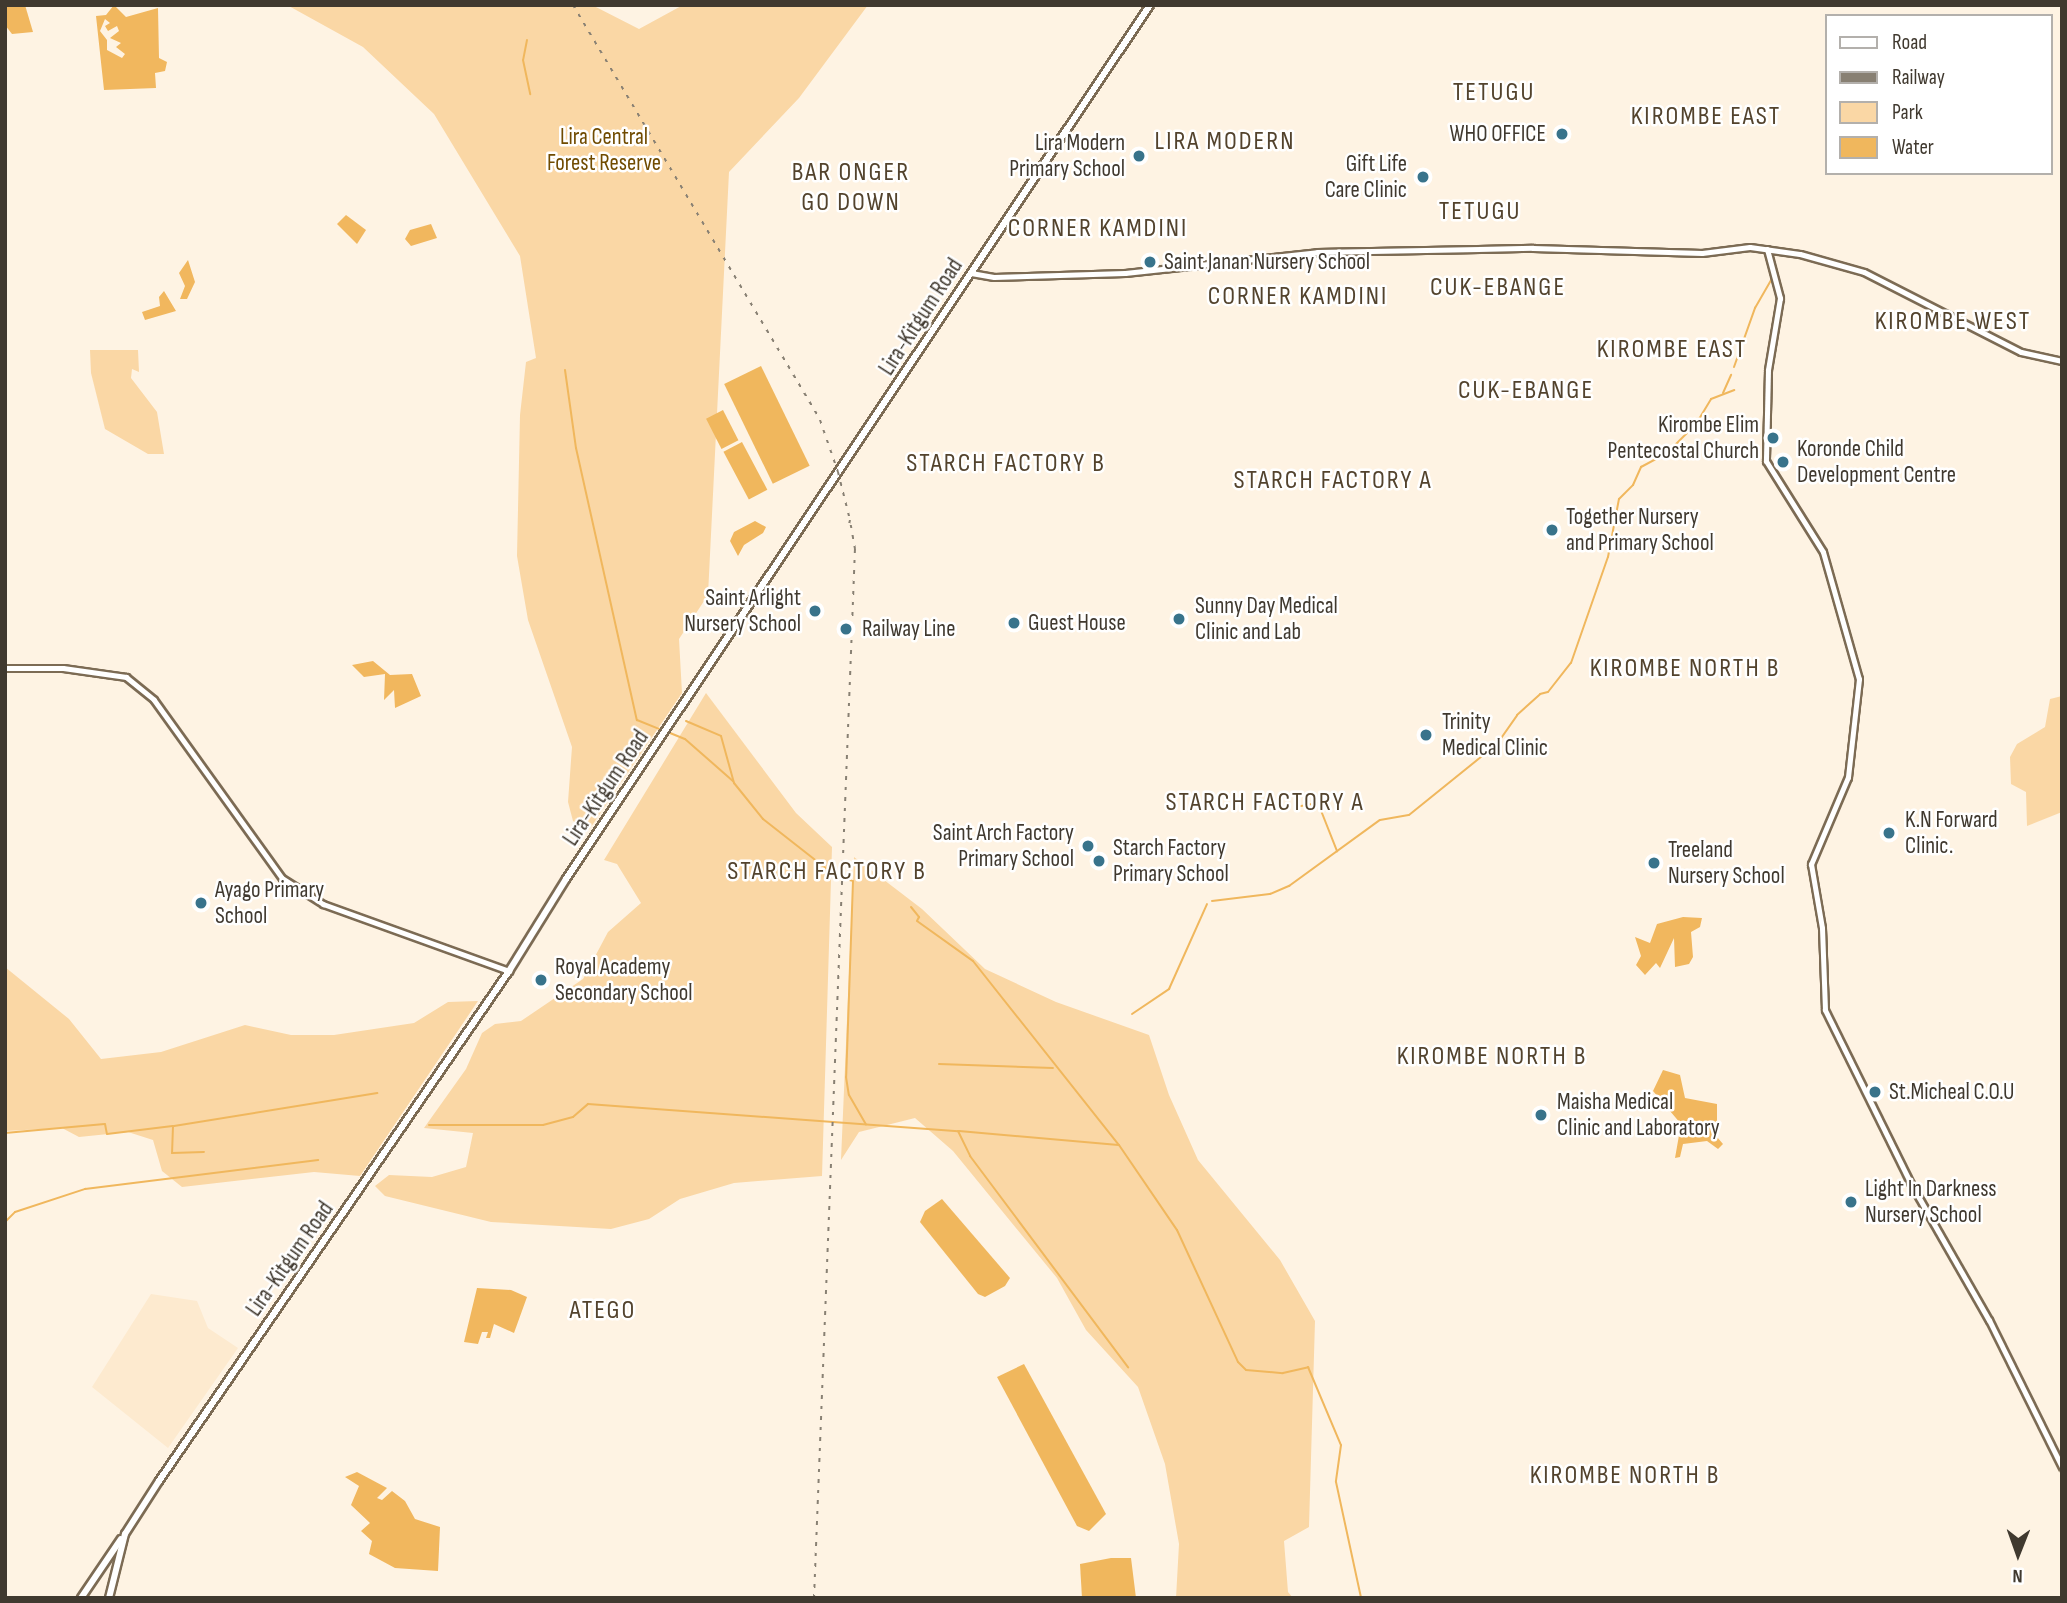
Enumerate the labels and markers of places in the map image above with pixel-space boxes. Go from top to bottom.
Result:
place label: WHO OFFICE [1450,120,1546,148]
marker: WHO OFFICE [1552,124,1572,144]
place label: Lira Modern Primary School [1009,129,1125,183]
marker: Lira Modern Primary School [1131,148,1147,164]
place label: Gift Life Care Clinic [1325,150,1407,204]
marker: Gift Life Care Clinic [1413,167,1433,187]
place label: Saint Janan Nursery School [1164,248,1370,276]
marker: Saint Janan Nursery School [1142,254,1158,270]
place label: Kirombe Elim Pentecostal Church [1607,411,1759,465]
marker: Kirombe Elim Pentecostal Church [1765,430,1781,446]
place label: Koronde Child Development Centre [1797,435,1956,489]
marker: Koronde Child Development Centre [1775,454,1791,470]
place label: Together Nursery and Primary School [1566,503,1714,557]
marker: Together Nursery and Primary School [1544,522,1560,538]
place label: Saint Arlight Nursery School [684,584,801,638]
place label: Sunny Day Medical Clinic and Lab [1195,592,1338,646]
marker: Saint Arlight Nursery School [807,603,823,619]
place label: Guest House [1028,609,1126,637]
marker: Sunny Day Medical Clinic and Lab [1169,609,1189,629]
place label: Railway Line [862,615,955,643]
marker: Guest House [1006,615,1022,631]
marker: Railway Line [836,619,856,639]
place label: Trinity Medical Clinic [1442,708,1548,762]
marker: Trinity Medical Clinic [1416,725,1436,745]
place label: K.N Forward Clinic. [1905,806,1998,860]
place label: Saint Arch Factory Primary School [933,819,1074,873]
marker: K.N Forward Clinic. [1879,823,1899,843]
place label: Starch Factory Primary School [1113,834,1229,888]
place label: Treeland Nursery School [1668,836,1785,890]
marker: Saint Arch Factory Primary School [1080,838,1096,854]
marker: Starch Factory Primary School [1091,853,1107,869]
marker: Treeland Nursery School [1646,855,1662,871]
place label: Ayago Primary School [215,876,324,930]
marker: Ayago Primary School [193,895,209,911]
place label: Royal Academy Secondary School [555,953,693,1007]
marker: Royal Academy Secondary School [533,972,549,988]
place label: St.Micheal C.O.U [1889,1078,2014,1106]
marker: St.Micheal C.O.U [1867,1084,1883,1100]
place label: Maisha Medical Clinic and Laboratory [1557,1088,1720,1142]
marker: Maisha Medical Clinic and Laboratory [1531,1105,1551,1125]
place label: Light In Darkness Nursery School [1865,1175,1997,1229]
marker: Light In Darkness Nursery School [1843,1194,1859,1210]

